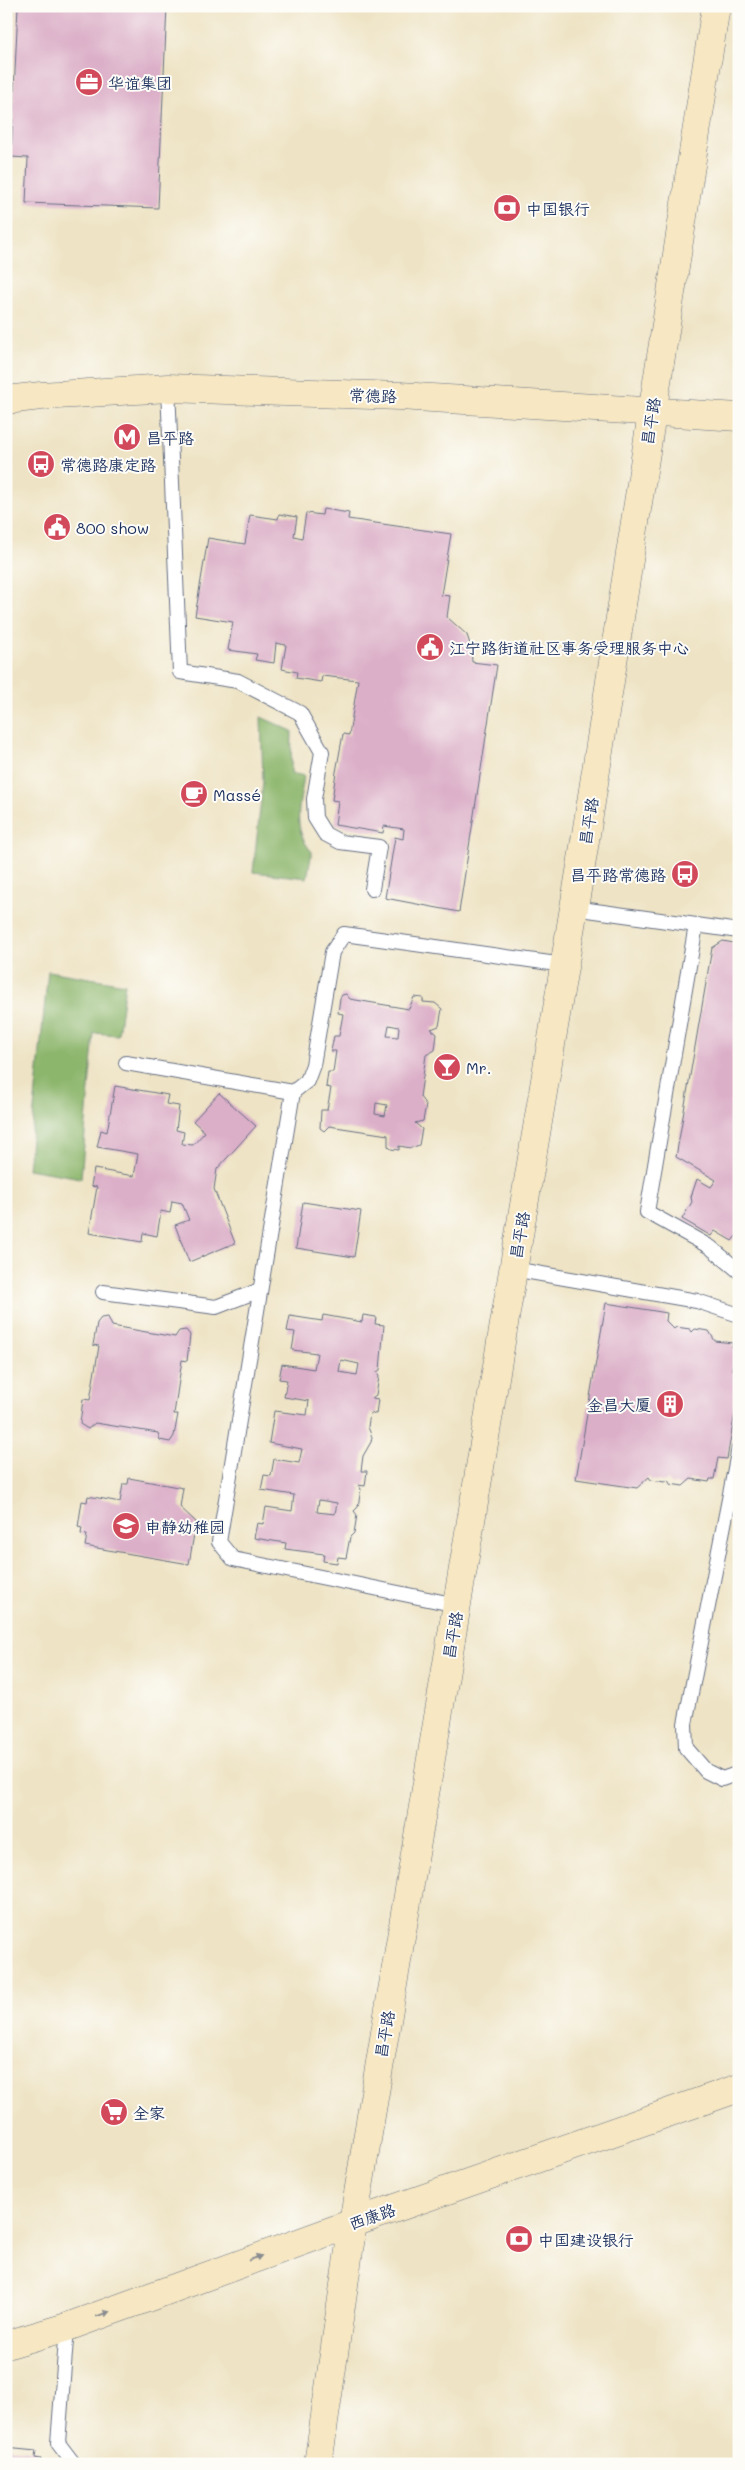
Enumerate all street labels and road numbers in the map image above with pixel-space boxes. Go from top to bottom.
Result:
street label: 常德路 [349,384,397,406]
street label: 昌平路 [636,396,664,446]
street label: 昌平路 [574,796,602,846]
street label: 昌平路 [504,1210,534,1260]
street label: 昌平路 [437,1610,467,1660]
street label: 昌平路 [369,2009,399,2059]
street label: 西康路 [346,2198,398,2234]

